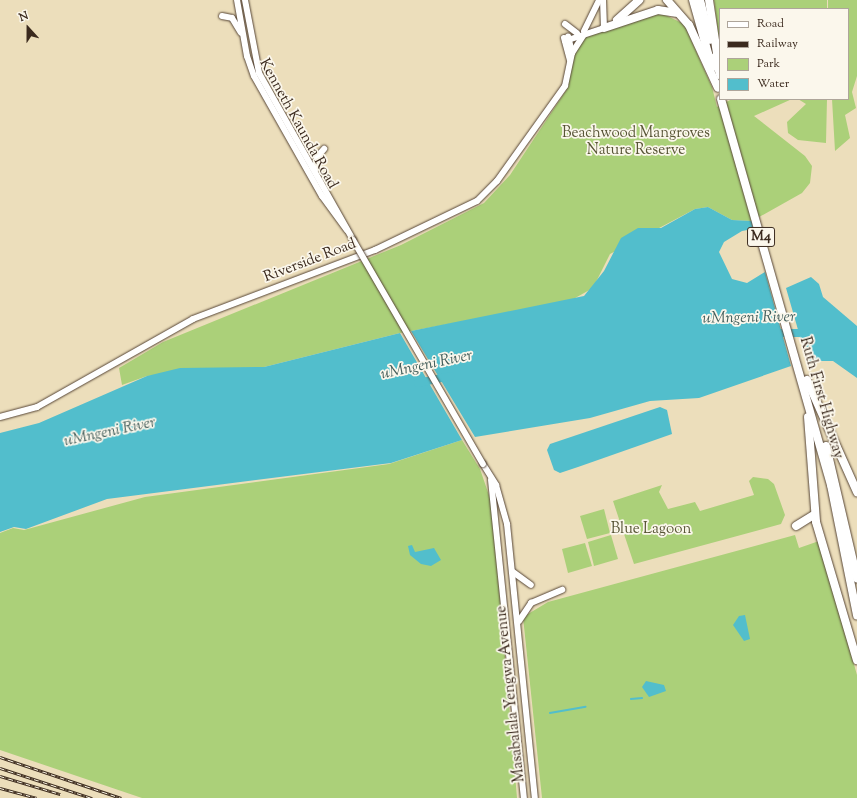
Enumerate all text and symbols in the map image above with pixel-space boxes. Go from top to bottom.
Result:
north arrow [8,8,48,48]
text: N [17,8,31,26]
legend [719,8,849,100]
text: Road [757,15,784,33]
text: Railway [757,35,798,53]
text: Park [757,55,780,73]
street label: Kenneth Kaunda Road [255,56,341,192]
text: Water [757,75,789,93]
park label: Beachwood Mangroves Nature Reserve [562,124,710,159]
road number: M4 [747,225,775,249]
street label: Riverside Road [261,235,359,287]
water label: uMngeni River [702,309,796,329]
street label: Ruth First Highway [795,335,847,461]
water label: uMngeni River [379,347,475,385]
water label: uMngeni River [62,414,158,452]
park label: Blue Lagoon [611,521,691,539]
street label: Masabalala Yengwa Avenue [493,605,529,783]

